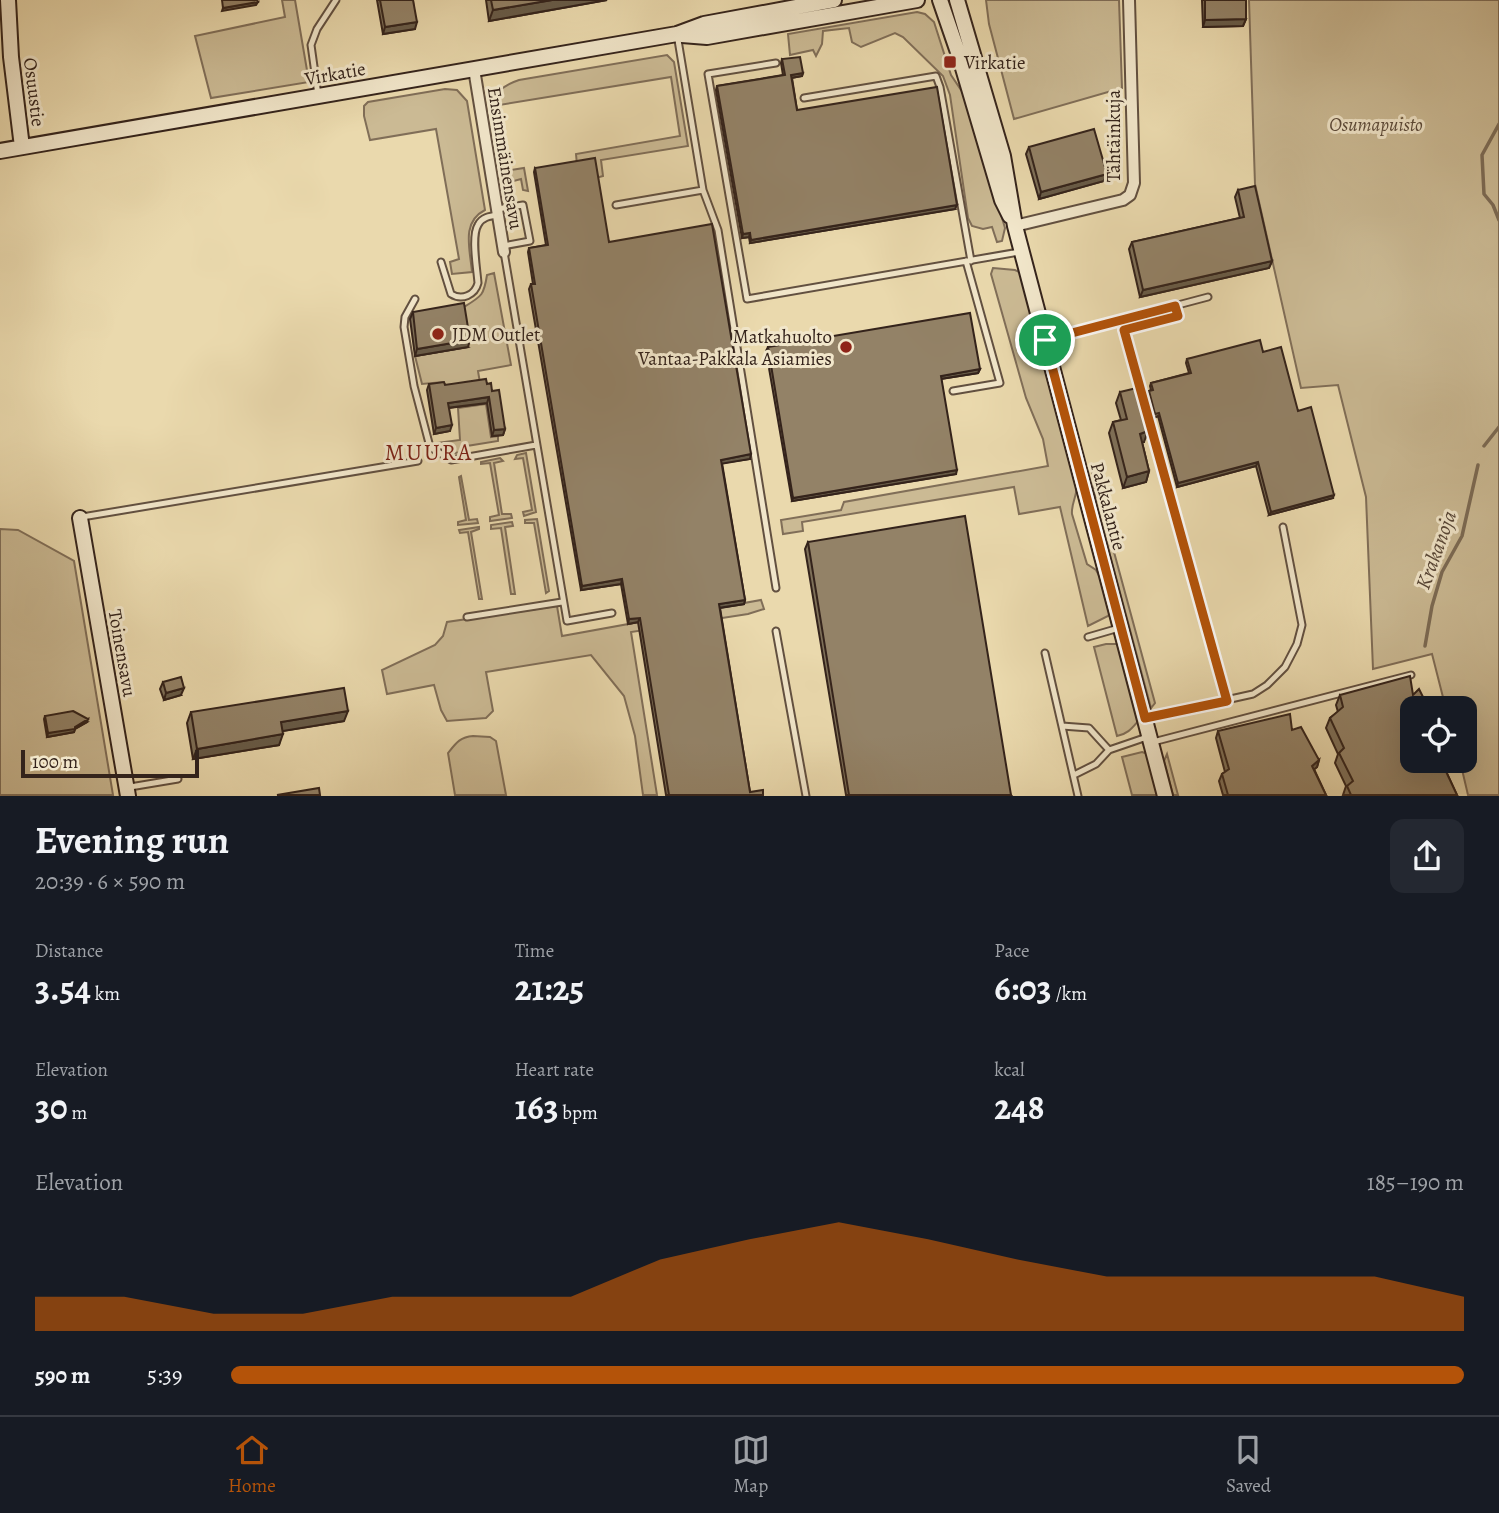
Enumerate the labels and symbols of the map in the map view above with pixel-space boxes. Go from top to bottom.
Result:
place label: Virkatie [963,50,1026,76]
marker: Virkatie [942,54,958,70]
street label: Osuustie [17,56,51,128]
street label: Virkatie [302,56,368,92]
street label: Ensimmäinensavu [481,85,529,232]
street label: Tähtäinkuja [1101,90,1127,182]
park label: Osumapuisto [1329,112,1423,138]
pin [1015,310,1075,370]
place label: JDM Outlet [452,322,540,348]
place label: Matkahuolto Vantaa-Pakkala Asiamies [637,324,832,372]
marker: JDM Outlet [430,326,446,342]
marker: Matkahuolto Vantaa-Pakkala Asiamies [838,339,854,355]
district label: MUURA [385,437,473,468]
street label: Pakkalantie [1084,459,1132,553]
water label: Krakanoja [1409,507,1463,593]
street label: Toinensavu [102,607,143,700]
scale bar [21,746,200,778]

